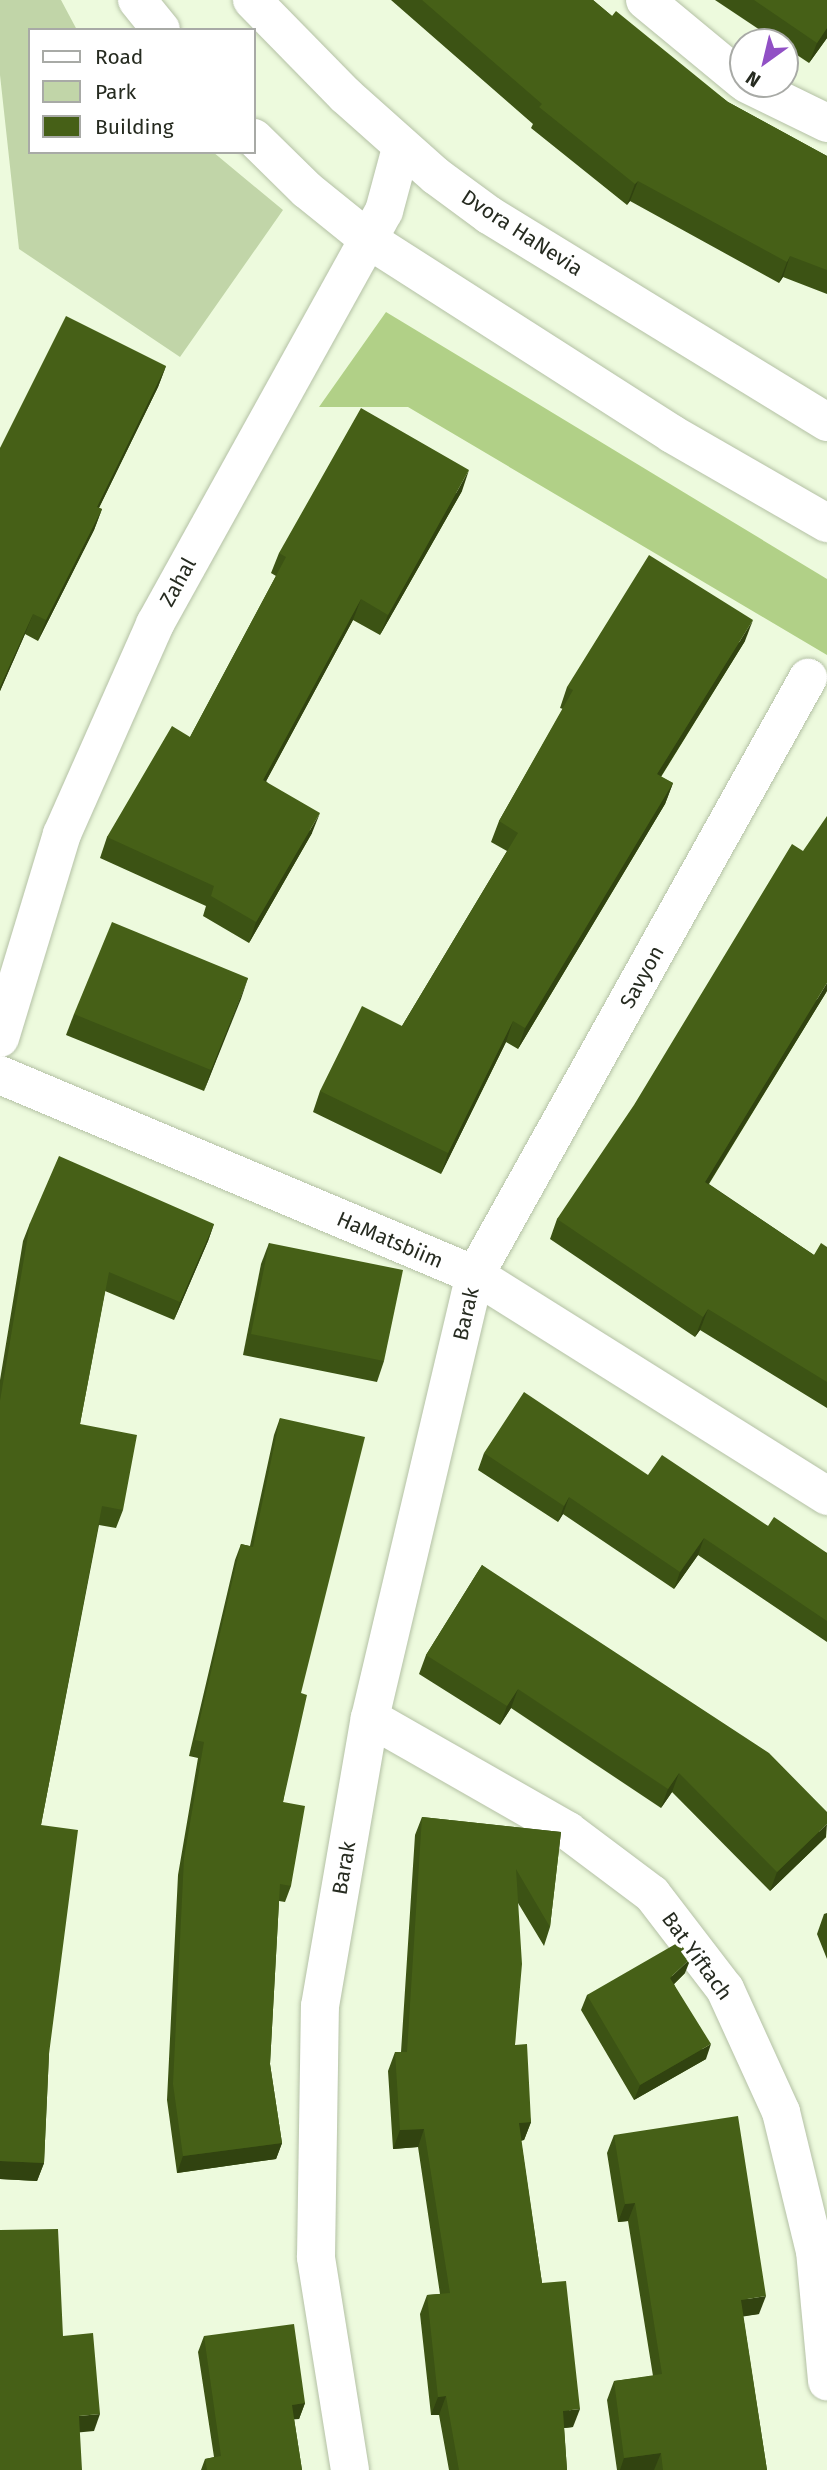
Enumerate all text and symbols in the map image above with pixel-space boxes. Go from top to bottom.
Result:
legend [28,28,256,154]
north arrow [729,28,799,98]
text: Road [95,44,143,70]
text: N [741,66,765,92]
text: Park [95,79,136,105]
text: Building [95,114,174,140]
street label: Dvora HaNevia [457,184,587,282]
street label: Zahal [154,553,202,611]
street label: Savyon [615,941,669,1013]
street label: HaMatsbiim [333,1206,447,1274]
street label: Barak [448,1285,484,1343]
street label: Barak [327,1839,361,1897]
street label: Bat Yiftach [657,1907,737,2005]

